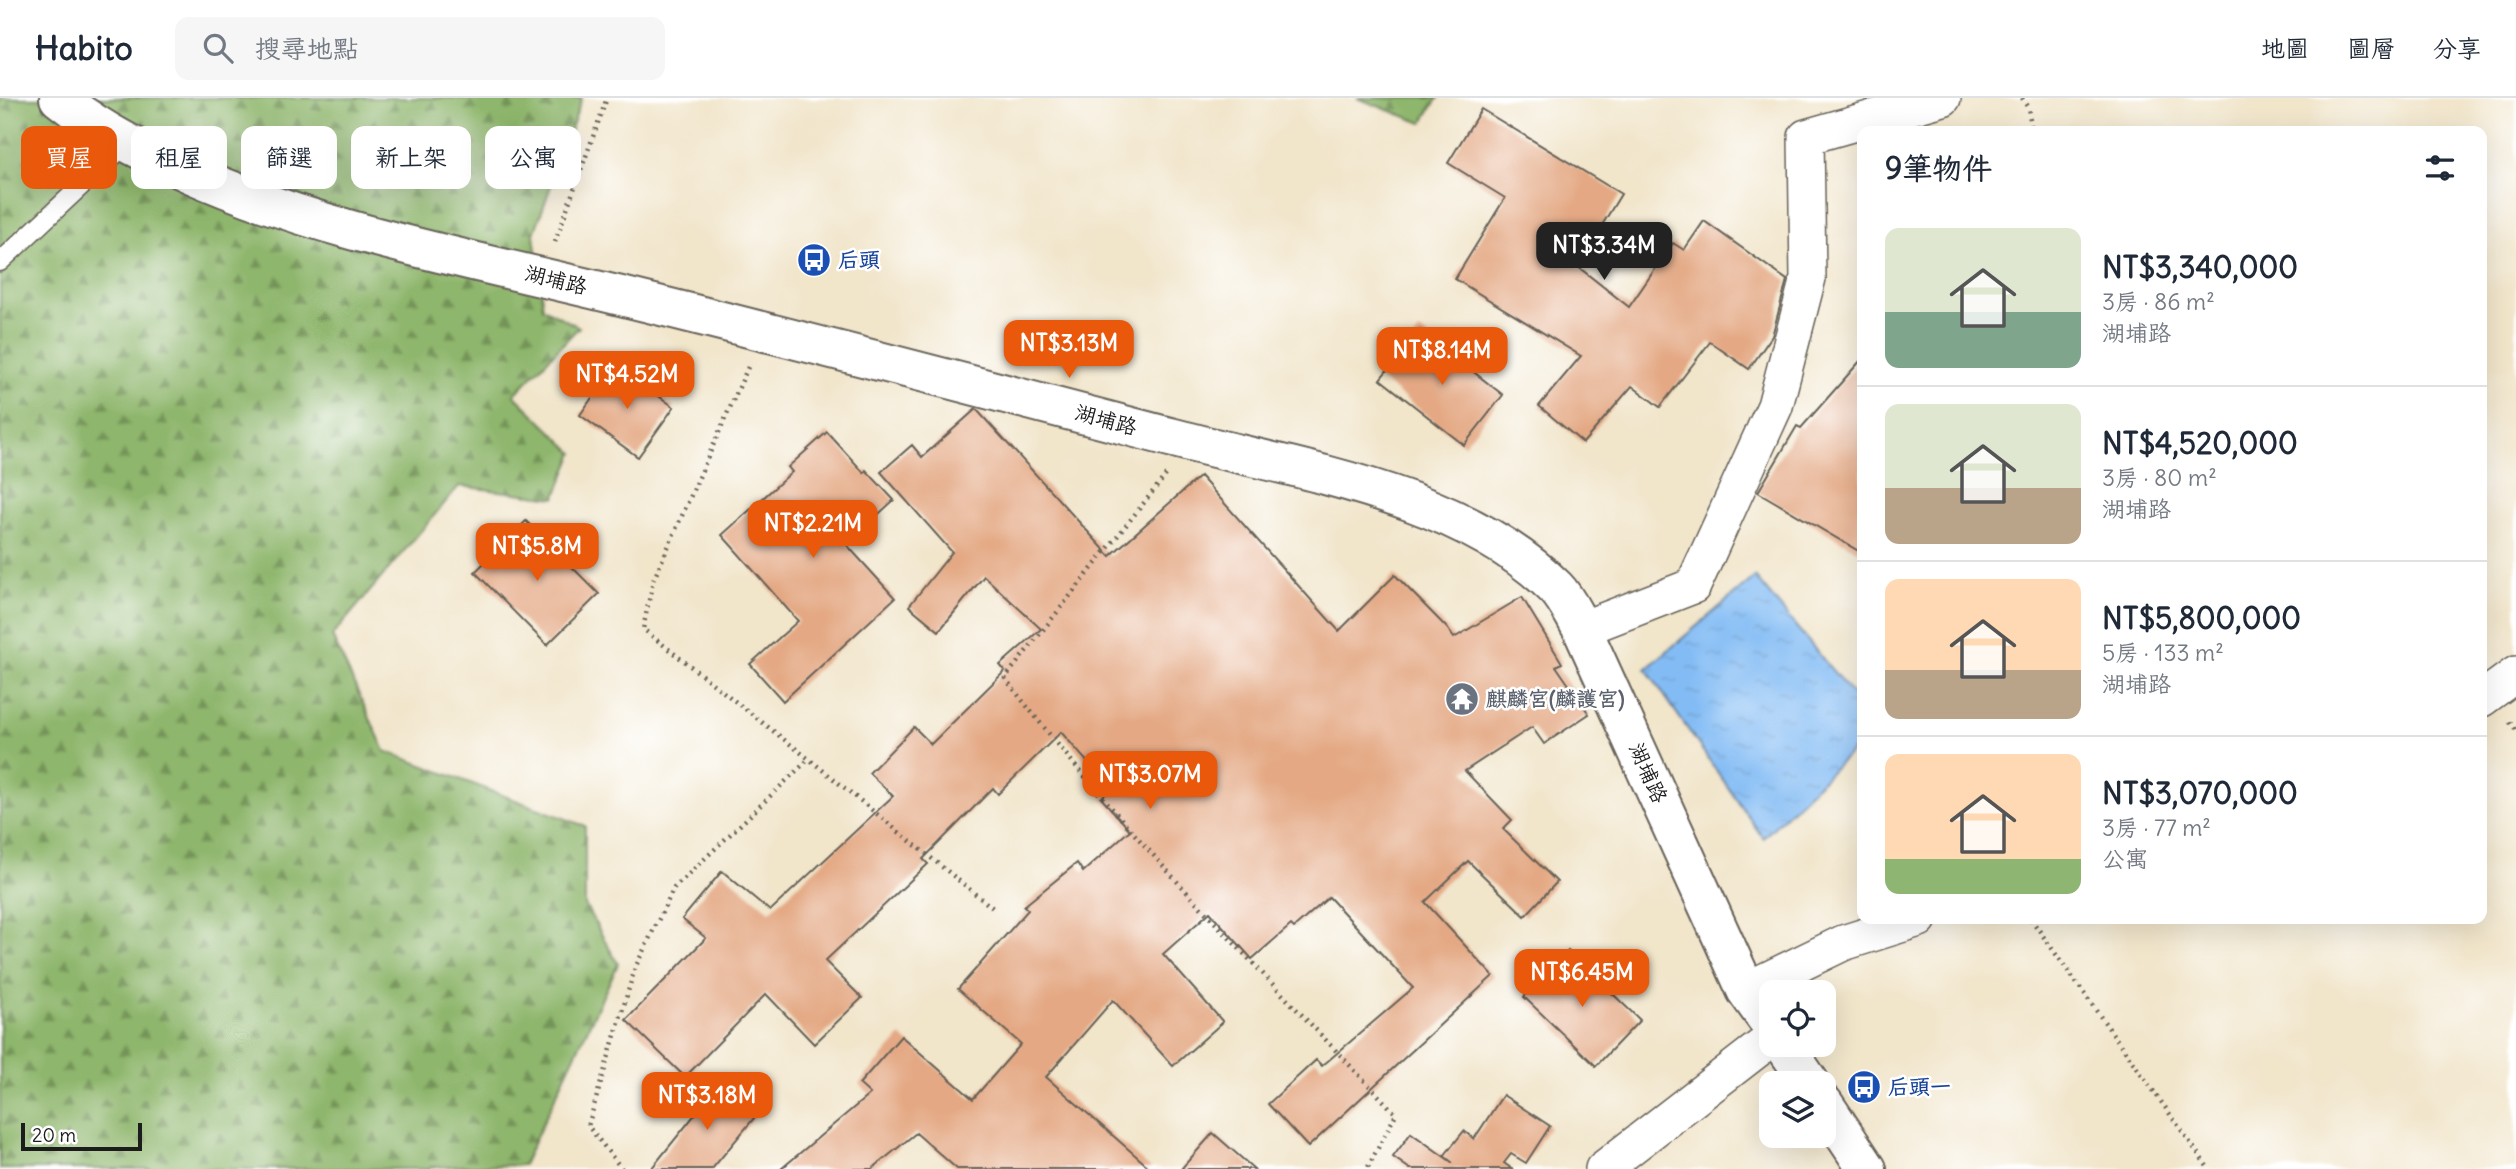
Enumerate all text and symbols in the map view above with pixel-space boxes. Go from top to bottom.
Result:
search box [175,17,665,80]
text: Habito [35,27,133,69]
icon: search [199,29,237,67]
text: 搜尋地點 [255,32,359,65]
text: 地圖 [2261,33,2309,63]
text: 圖層 [2347,33,2395,63]
text: 分享 [2433,33,2481,63]
chip: 買屋 [21,126,117,189]
chip: 租屋 [131,126,227,189]
chip: 篩選 [241,126,337,189]
chip: 新上架 [351,126,471,189]
chip: 公寓 [485,126,581,189]
text: 9筆物件 [1885,149,1992,187]
icon: filters [2421,149,2459,187]
pin: NT$3.34M [1532,222,1676,282]
text: NT$3.34M [1552,230,1656,259]
bus stop icon: 后頭 [795,241,833,279]
place label: 后頭 [838,246,880,273]
text: NT$3,340,000 [2102,248,2298,286]
icon: home [1941,256,2025,340]
street label: 湖埔路 [522,259,590,300]
text: 3房 · 86 m² [2102,287,2215,316]
text: 湖埔路 [2102,318,2171,347]
pin: NT$3.13M [997,320,1141,380]
text: NT$3.13M [1020,328,1118,357]
pin: NT$8.14M [1370,328,1514,387]
text: NT$8.14M [1393,335,1491,364]
pin: NT$4.52M [555,352,699,411]
text: NT$4.52M [575,359,679,388]
street label: 湖埔路 [1072,398,1140,441]
text: NT$4,520,000 [2102,424,2298,462]
icon: home [1941,432,2025,516]
text: 3房 · 80 m² [2102,463,2217,492]
text: 湖埔路 [2102,494,2171,523]
pin: NT$2.21M [741,500,885,560]
text: NT$2.21M [764,508,862,537]
pin: NT$5.8M [472,524,602,583]
text: NT$5.8M [492,531,582,560]
text: NT$5,800,000 [2102,599,2301,637]
icon: home [1941,607,2025,691]
text: 5房 · 133 m² [2102,638,2224,667]
text: 湖埔路 [2102,669,2171,698]
temple icon: 麒麟宮(麟護宮) [1443,680,1481,718]
place label: 麒麟宮(麟護宮) [1486,685,1625,712]
street label: 湖埔路 [1623,739,1674,807]
pin: NT$3.07M [1078,752,1222,811]
text: NT$3.07M [1098,759,1202,788]
text: NT$3,070,000 [2102,774,2298,812]
icon: home [1941,782,2025,866]
text: 3房 · 77 m² [2102,813,2211,842]
text: 公寓 [2102,844,2148,873]
pin: NT$6.45M [1510,950,1654,1009]
text: NT$6.45M [1530,957,1634,986]
map controls [1759,980,1836,1148]
button: locate [1759,980,1836,1057]
bus stop icon: 后頭一 [1845,1068,1883,1106]
button: layers [1759,1071,1836,1148]
pin: NT$3.18M [635,1072,779,1132]
place label: 后頭一 [1888,1073,1951,1100]
text: NT$3.18M [658,1080,756,1109]
scale bar [21,1120,142,1152]
text: 20 m [32,1123,76,1147]

